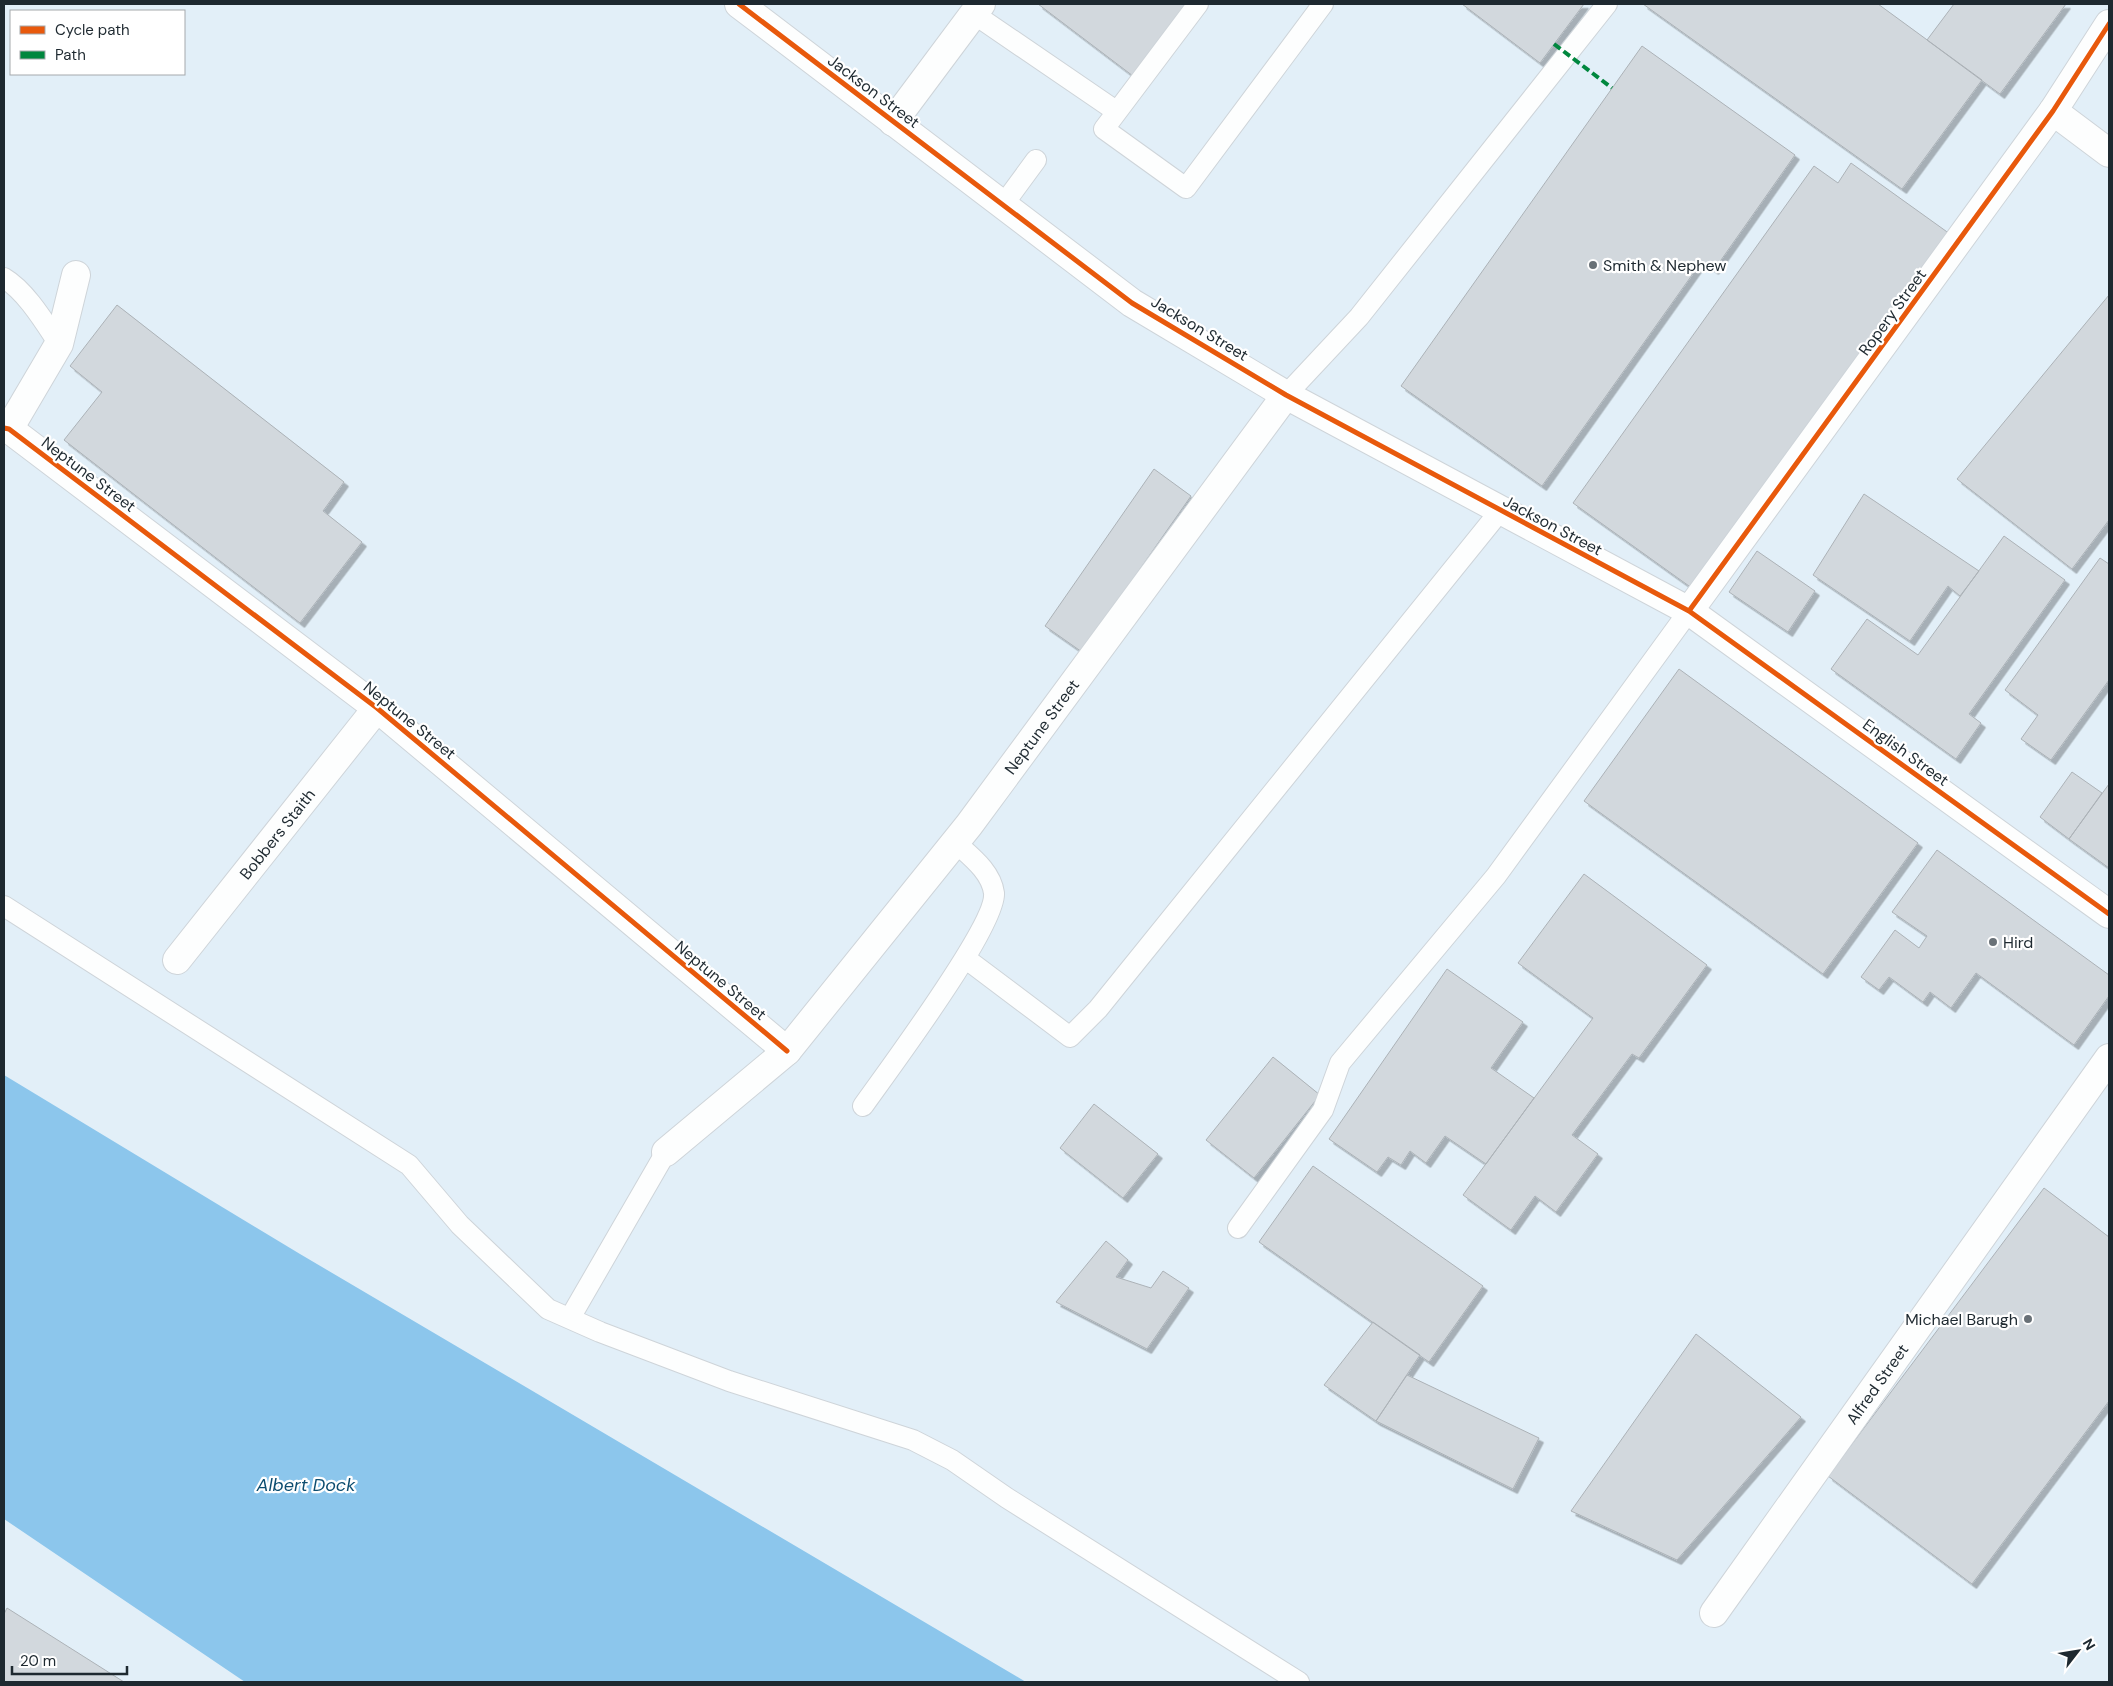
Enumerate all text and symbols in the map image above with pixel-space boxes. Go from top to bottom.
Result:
legend [10,10,185,75]
text: Cycle path [55,20,130,40]
text: Path [55,45,86,65]
street label: Jackson Street [824,50,924,133]
place label: Smith & Nephew [1603,255,1726,276]
marker: Smith & Nephew [1587,259,1599,271]
street label: Ropery Street [1854,265,1931,360]
street label: Jackson Street [1147,291,1252,366]
street label: Neptune Street [37,432,140,517]
street label: Jackson Street [1499,490,1606,560]
street label: Neptune Street [1000,675,1084,779]
street label: Neptune Street [359,677,460,764]
street label: English Street [1859,714,1953,791]
street label: Bobbers Staith [235,785,320,884]
place label: Hird [2003,932,2033,953]
street label: Neptune Street [671,936,771,1025]
marker: Hird [1987,936,1999,948]
place label: Michael Barugh [1905,1309,2018,1330]
marker: Michael Barugh [2022,1313,2034,1325]
street label: Alfred Street [1842,1340,1913,1429]
water label: Albert Dock [256,1473,356,1497]
north arrow [2053,1626,2103,1676]
text: N [2079,1635,2099,1653]
scale bar [12,1644,128,1676]
text: 20 m [20,1651,56,1671]

